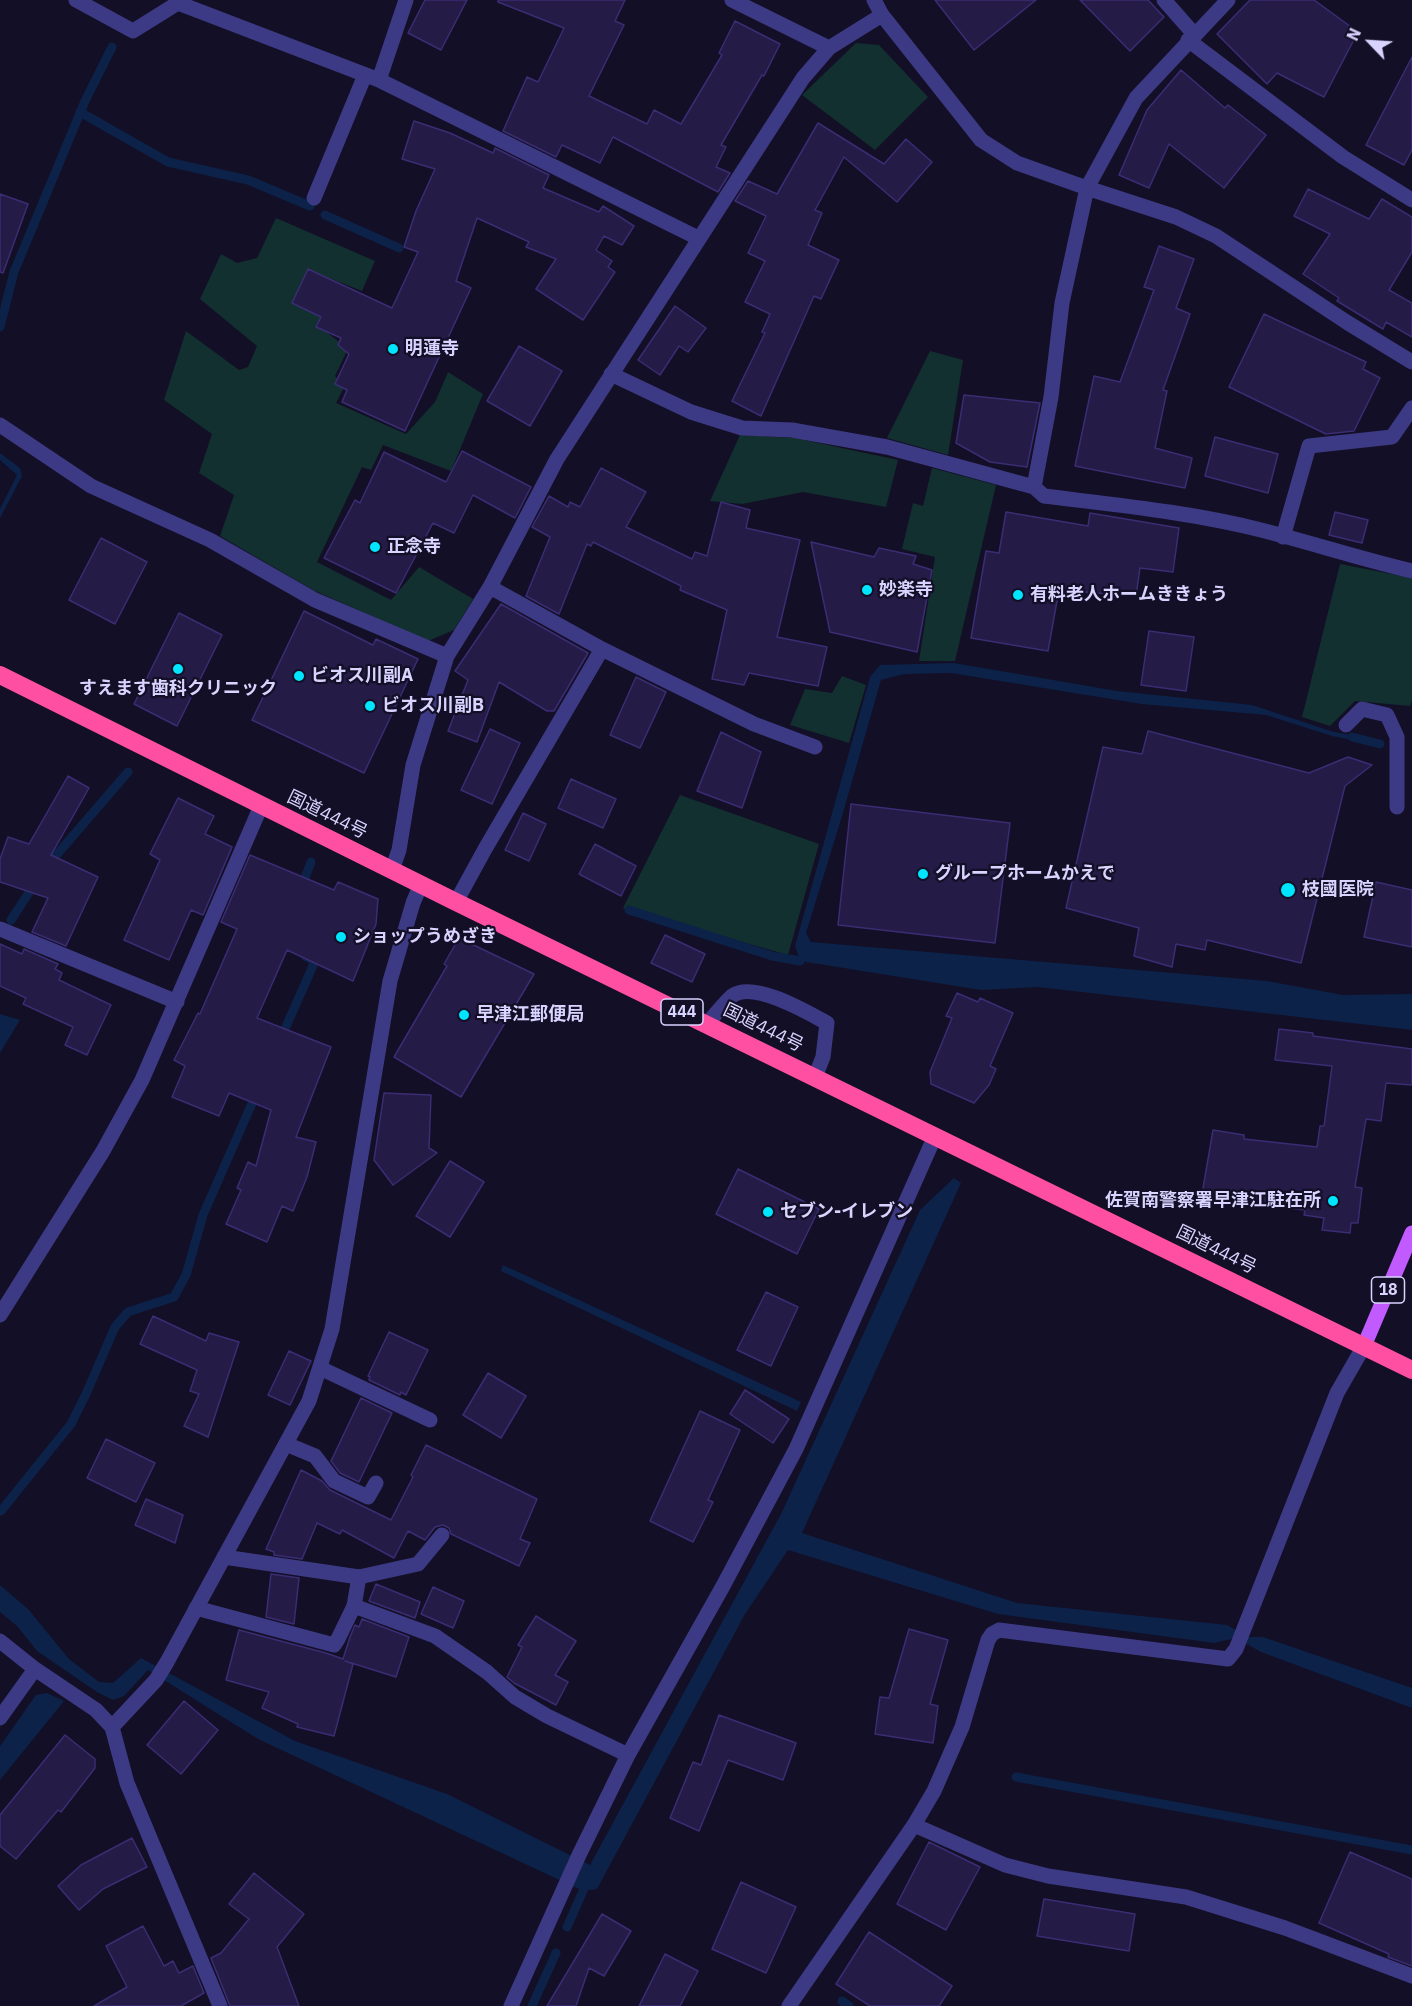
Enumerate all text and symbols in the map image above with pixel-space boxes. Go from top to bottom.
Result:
north arrow [1340,12,1400,72]
text: N [1342,25,1365,44]
place label: 明蓮寺 [405,338,459,360]
marker: 明蓮寺 [386,342,400,356]
place label: 正念寺 [387,536,441,558]
marker: 正念寺 [368,540,382,554]
place label: 妙楽寺 [879,579,933,601]
marker: 妙楽寺 [860,583,874,597]
place label: 有料老人ホームききょう [1030,584,1228,606]
marker: 有料老人ホームききょう [1011,588,1025,602]
marker: すえます歯科クリニック [171,662,185,676]
place label: ビオス川副A [311,665,413,687]
marker: ビオス川副A [292,669,306,683]
place label: すえます歯科クリニック [79,678,277,700]
place label: ビオス川副B [382,695,484,717]
marker: ビオス川副B [363,699,377,713]
street label: 国道444号 [283,786,371,844]
place label: グループホームかえで [935,863,1115,885]
marker: グループホームかえで [916,867,930,881]
place label: 枝國医院 [1302,879,1374,901]
marker: 枝國医院 [1279,881,1297,899]
place label: ショップうめざき [353,926,497,948]
marker: ショップうめざき [334,930,348,944]
road number: 444 [661,999,703,1025]
street label: 国道444号 [719,999,807,1057]
place label: 早津江郵便局 [476,1004,584,1026]
marker: 早津江郵便局 [457,1008,471,1022]
place label: 佐賀南警察署早津江駐在所 [1105,1190,1321,1212]
marker: 佐賀南警察署早津江駐在所 [1326,1194,1340,1208]
place label: セブン-イレブン [780,1201,913,1223]
marker: セブン-イレブン [761,1205,775,1219]
street label: 国道444号 [1172,1221,1260,1279]
road number: 18 [1372,1277,1404,1303]

